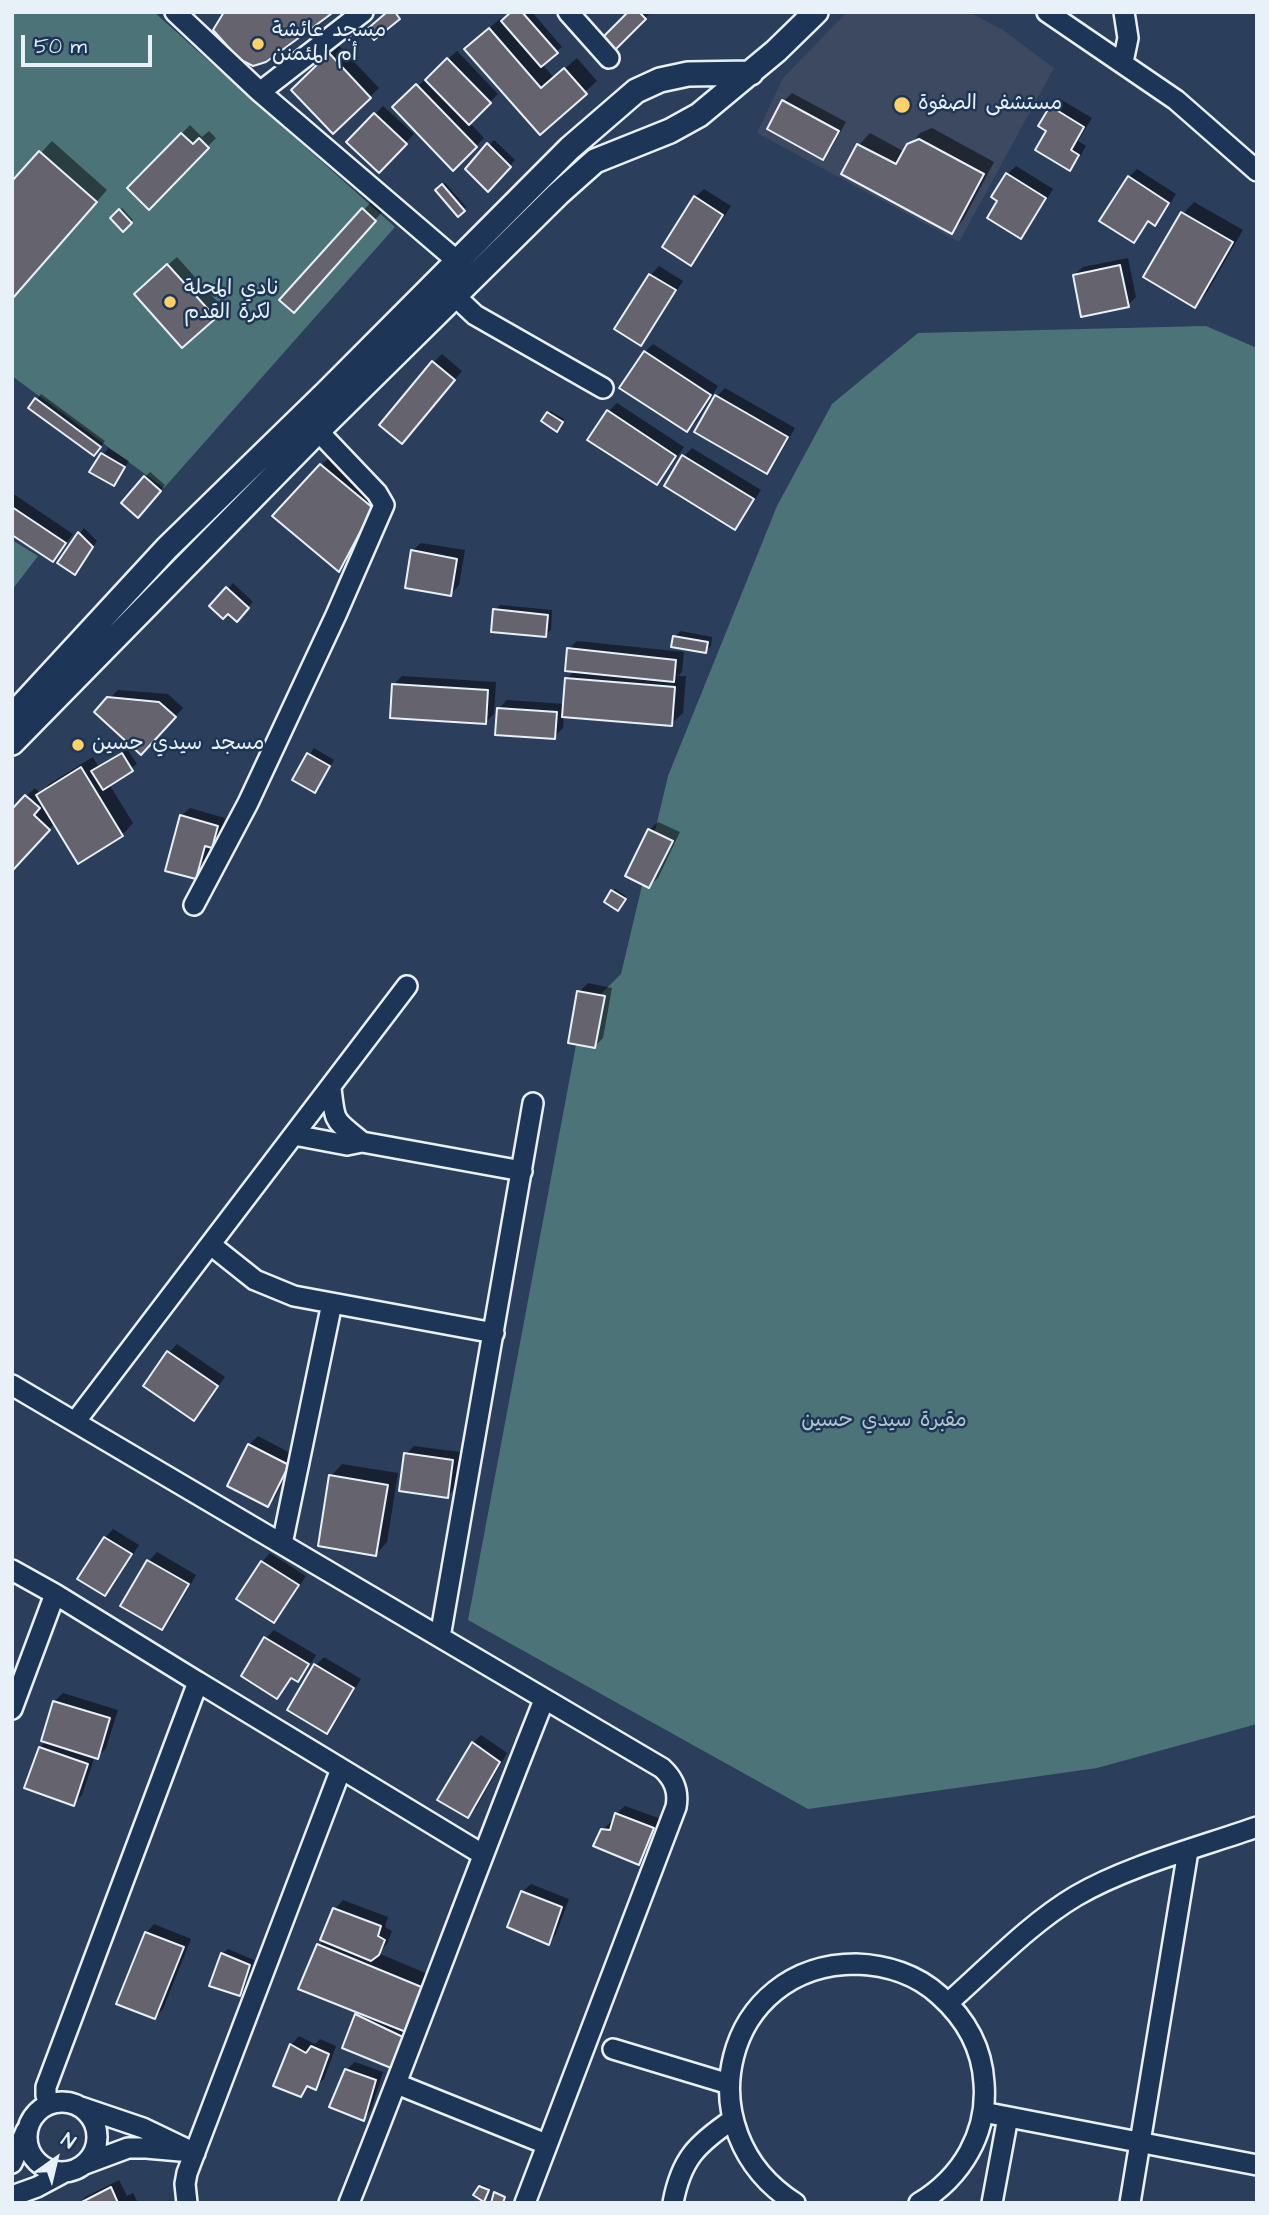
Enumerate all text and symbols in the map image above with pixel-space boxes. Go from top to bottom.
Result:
place label: مسجد عائشة أم المئمنن [272,19,386,69]
scale bar [24,21,156,65]
text: 50 m [34,32,87,61]
marker: مسجد عائشة أم المئمنن [250,36,266,52]
place label: مستشفى الصفوة [918,92,1062,118]
marker: مستشفى الصفوة [892,95,912,115]
place label: نادي المحلة لكرة القدم [184,277,278,327]
marker: نادي المحلة لكرة القدم [162,294,178,310]
place label: مسجد سيدي حسين [92,732,265,758]
marker: مسجد سيدي حسين [70,737,86,753]
park label: مقبرة سيدي حسين [801,1409,967,1435]
north arrow [21,2124,91,2194]
text: N [56,2127,81,2156]

